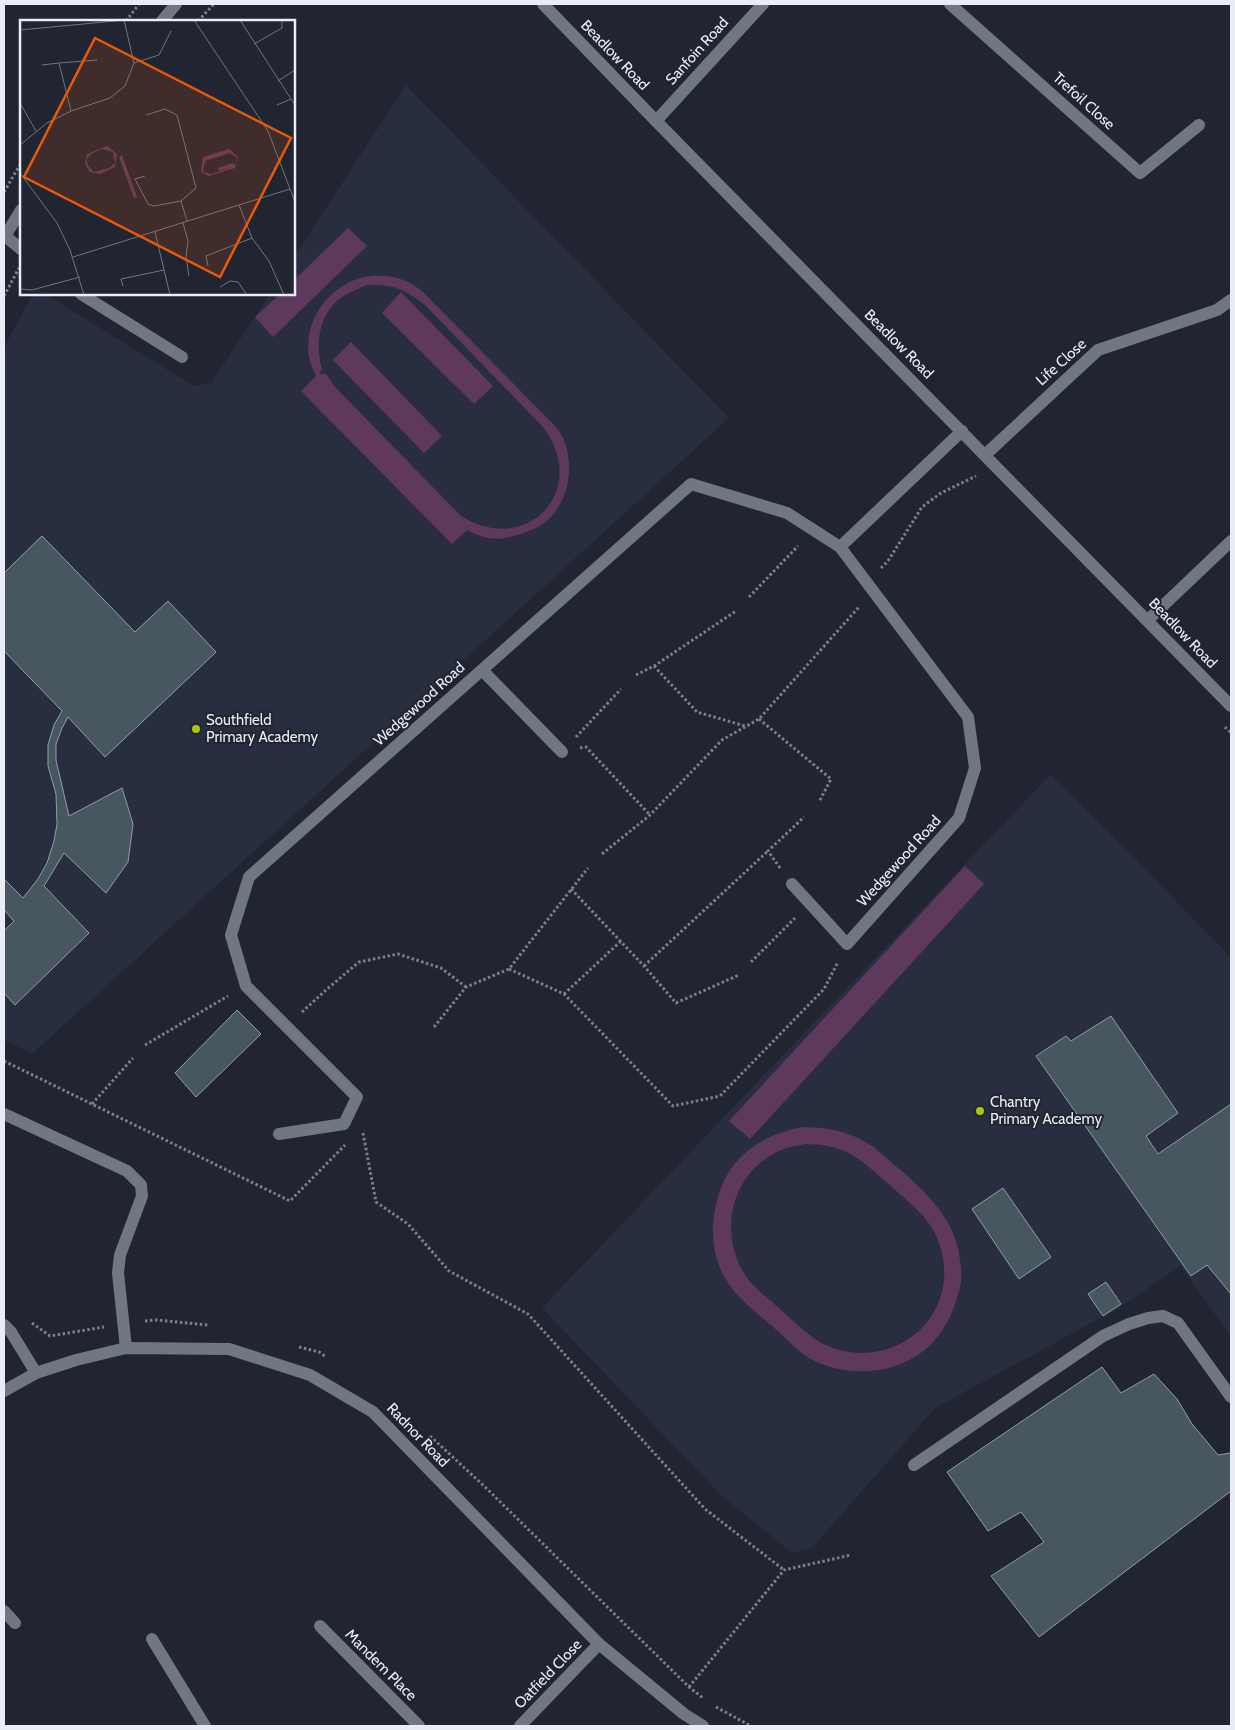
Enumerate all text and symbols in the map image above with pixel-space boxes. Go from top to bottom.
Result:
street label: Sanfoin Road [662,13,732,89]
street label: Beadlow Road [577,16,653,94]
inset map [20,20,295,295]
street label: Trefoil Close [1049,69,1119,134]
street label: Beadlow Road [861,306,937,382]
street label: Life Close [1032,335,1090,389]
street label: Beadlow Road [1145,594,1221,672]
street label: Wedgewood Road [370,658,468,750]
place label: Southfield Primary Academy [206,711,318,746]
marker: Southfield Primary Academy [190,723,202,735]
street label: Wedgewood Road [853,812,945,910]
place label: Chantry Primary Academy [990,1093,1102,1128]
marker: Chantry Primary Academy [974,1105,986,1117]
street label: Radnor Road [383,1399,453,1471]
street label: Mandem Place [341,1625,421,1705]
street label: Oatfield Close [510,1635,586,1712]

